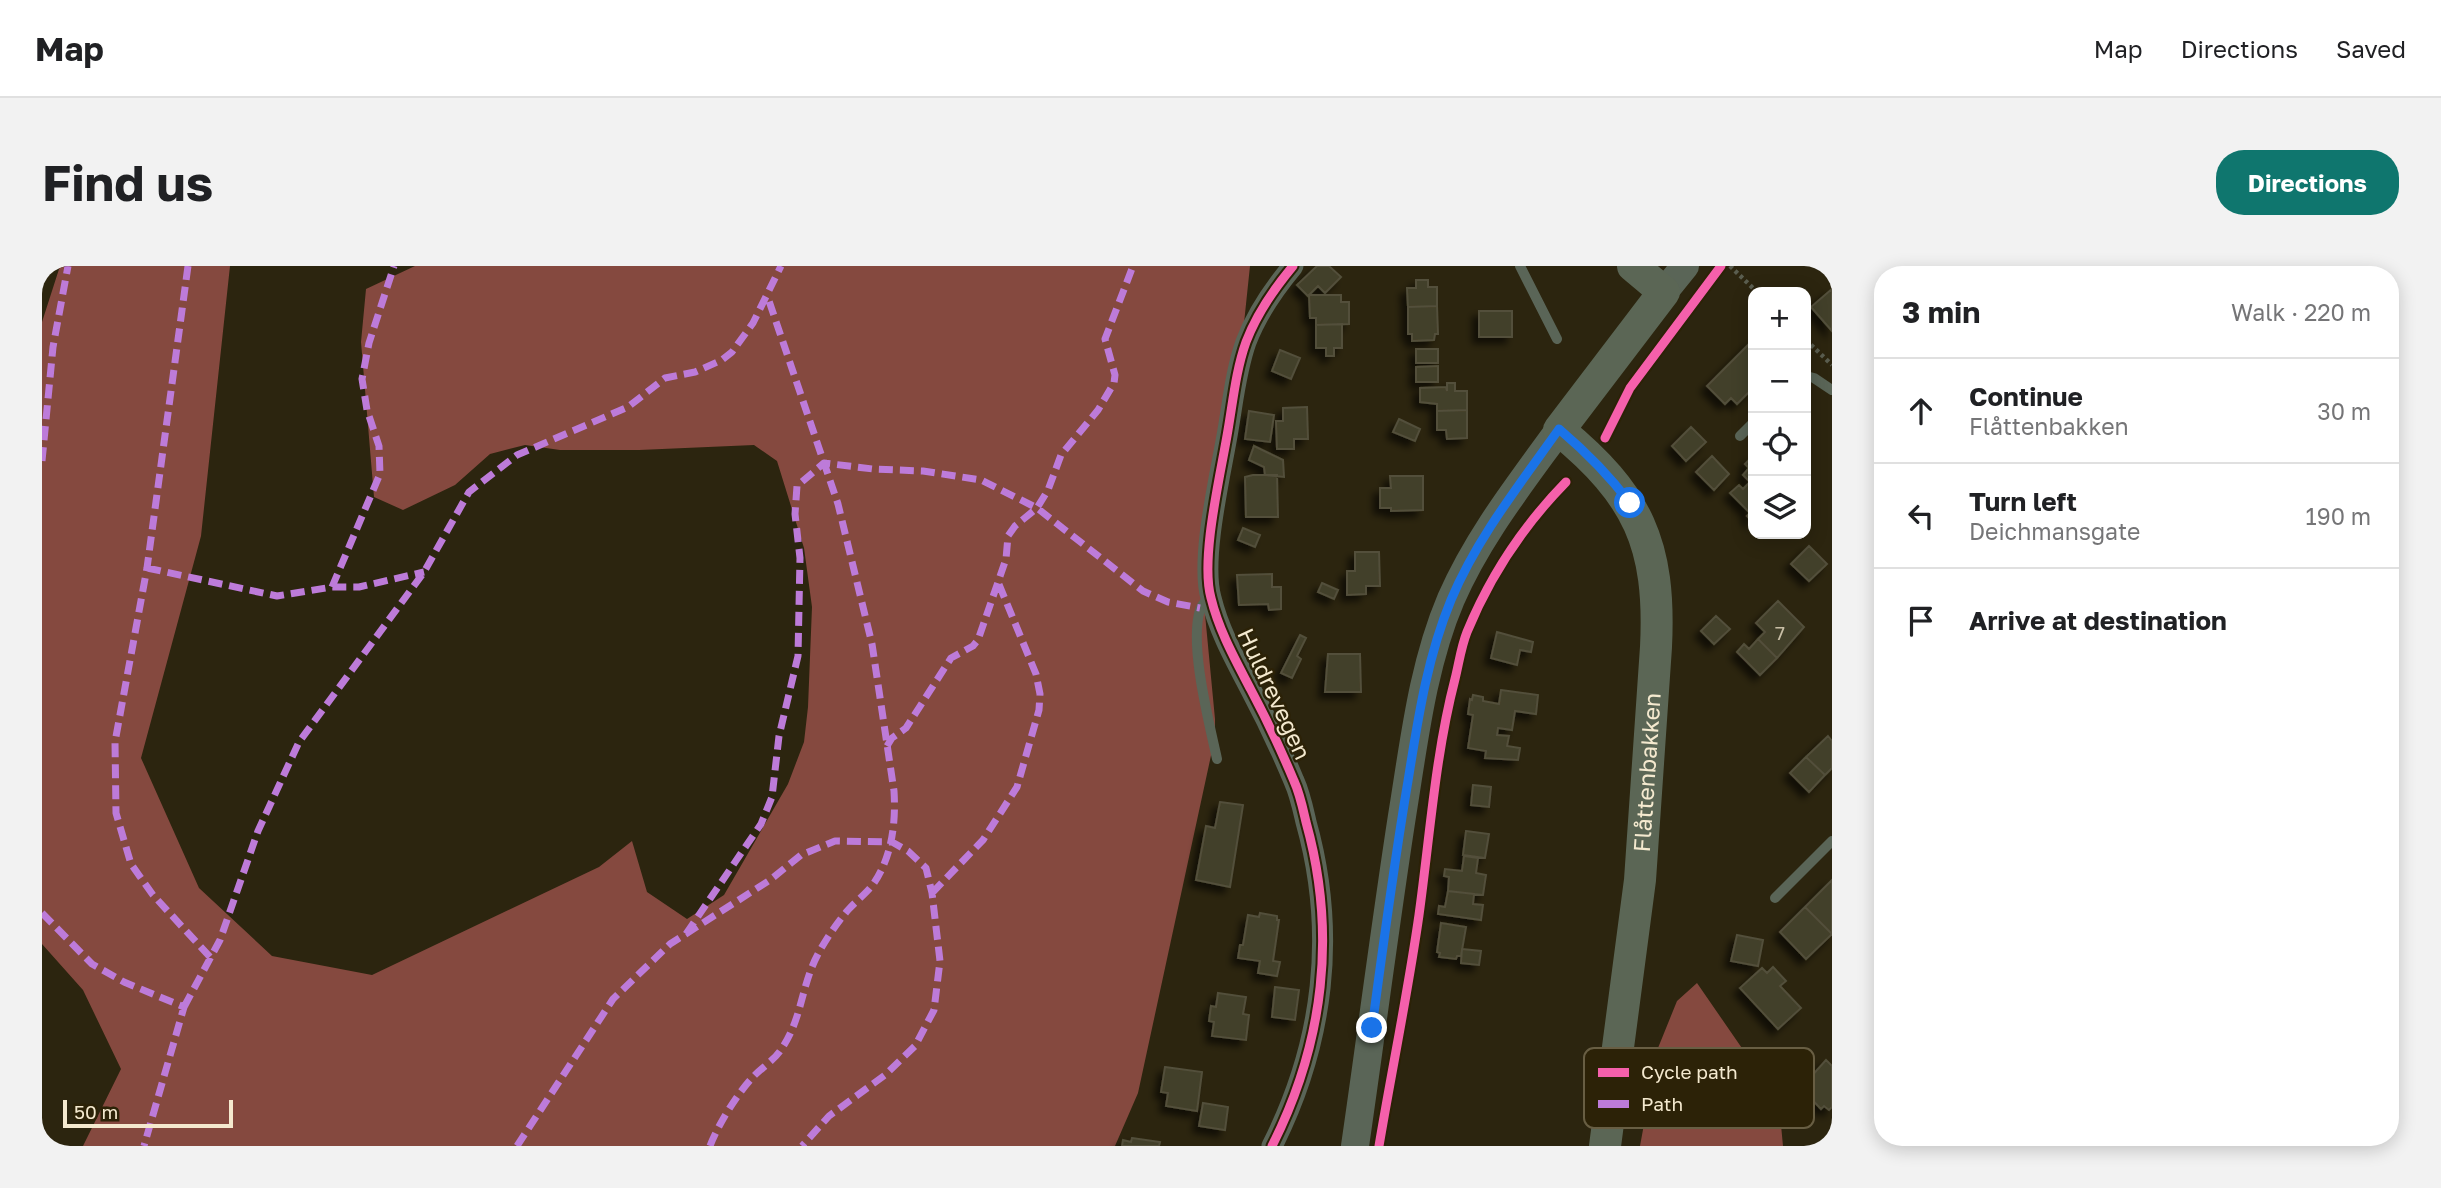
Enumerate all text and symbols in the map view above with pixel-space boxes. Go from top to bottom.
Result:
text: Map [35,29,104,68]
text: Map [2094,34,2143,63]
text: Directions [2181,34,2298,63]
text: Saved [2336,34,2406,63]
button: Directions [2216,150,2399,215]
text: Find us [42,153,213,212]
map controls [1748,287,1811,539]
button: + [1748,287,1811,350]
text: 3 min [1902,294,1980,330]
text: Walk · 220 m [2231,298,2371,326]
button: − [1748,350,1811,413]
text: Continue [1969,381,2083,412]
icon: ahead [1902,392,1940,430]
text: 30 m [2317,397,2371,425]
text: Flåttenbakken [1969,412,2129,440]
button: locate [1748,413,1811,476]
button: layers [1748,476,1811,539]
text: Turn left [1969,486,2077,517]
route start [1614,487,1645,518]
icon: left [1902,497,1940,535]
text: 190 m [2306,502,2371,530]
text: Deichmansgate [1969,517,2140,545]
icon: arrive [1902,602,1940,640]
text: Arrive at destination [1969,605,2227,636]
house number: 7 [1775,621,1785,644]
street label: Huldrevegen [1232,623,1318,764]
street label: Flåttenbakken [1627,692,1666,853]
route end [1356,1012,1387,1043]
legend [1584,1048,1814,1128]
text: Cycle path [1641,1060,1738,1083]
text: Path [1641,1092,1683,1115]
scale bar [63,1097,233,1129]
text: 50 m [74,1100,118,1123]

